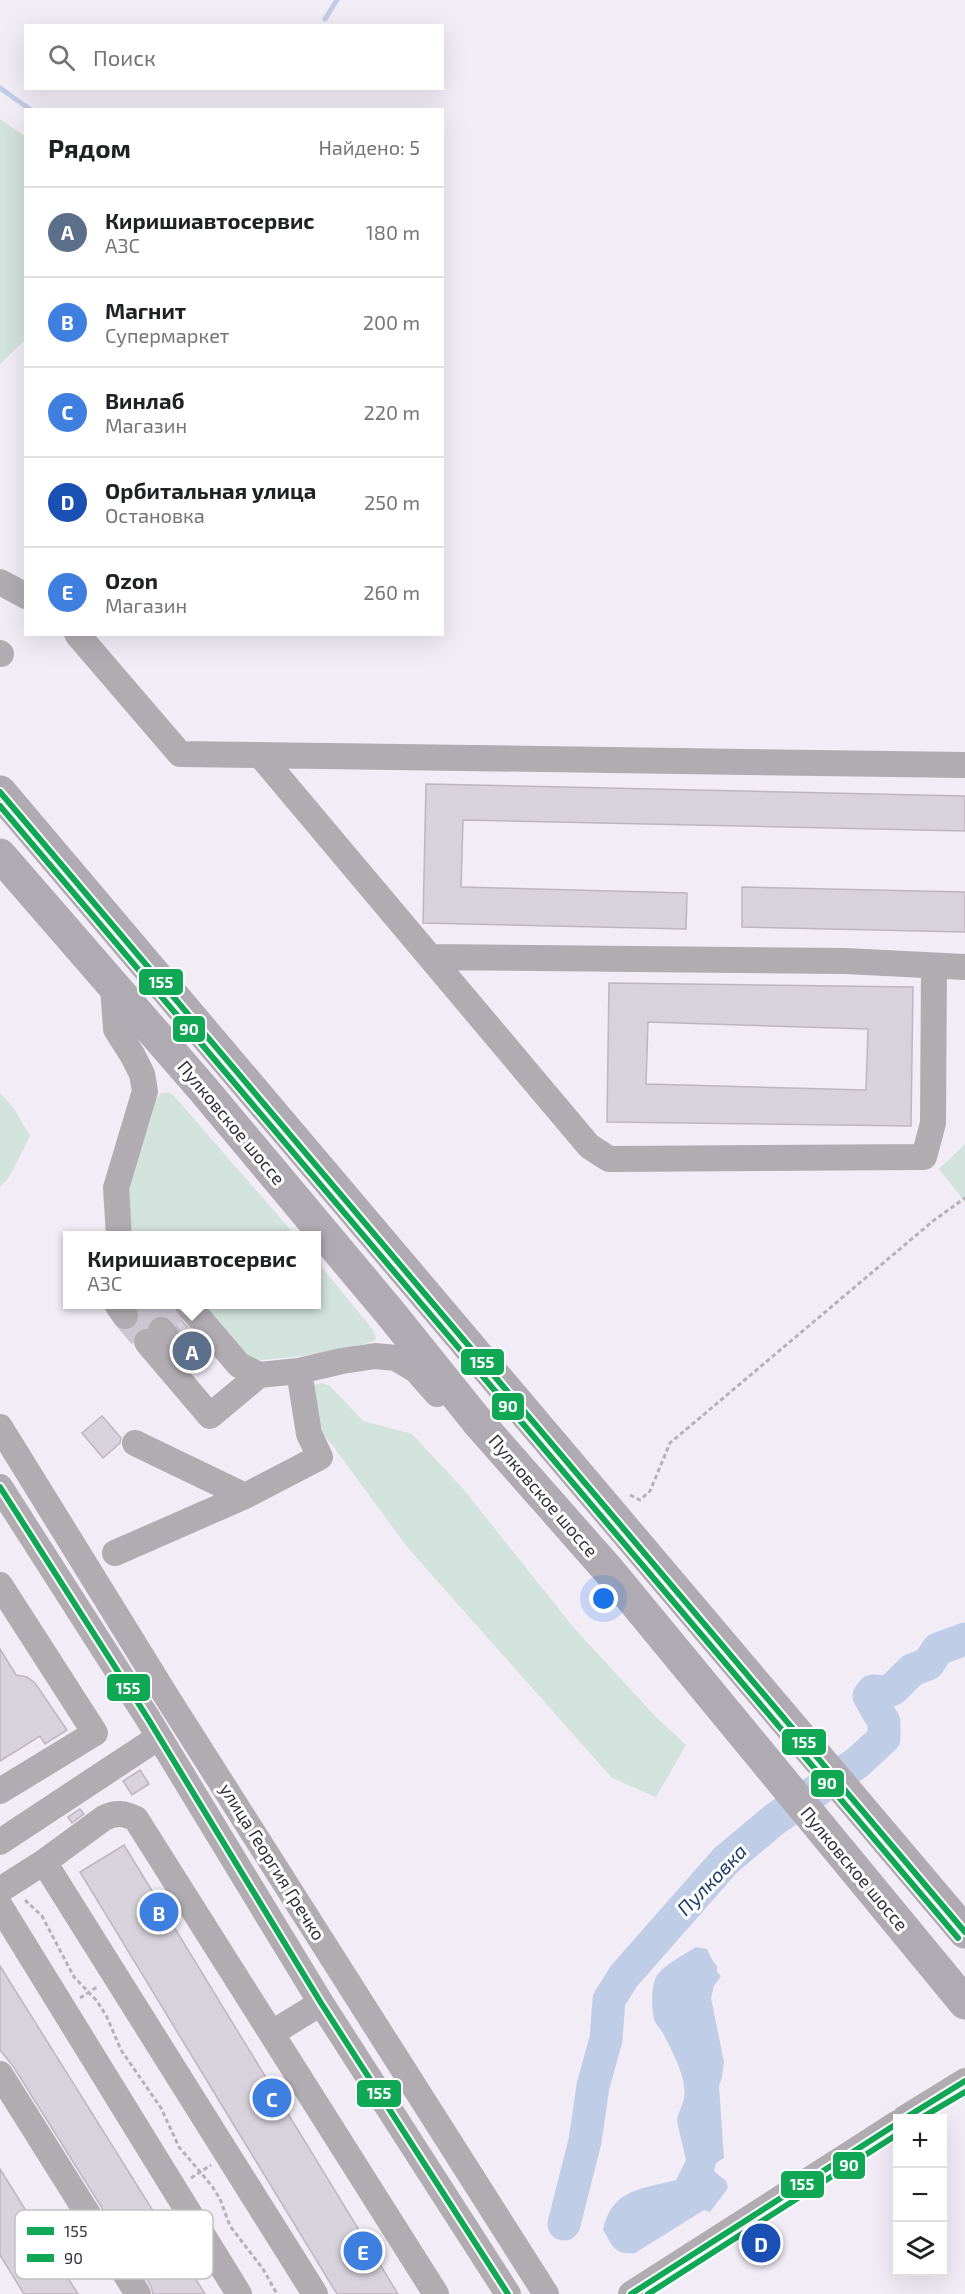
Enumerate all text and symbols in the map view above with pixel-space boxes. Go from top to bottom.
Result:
search box [24,24,444,90]
icon: search [45,41,78,74]
text: Поиск [93,44,156,70]
text: Рядом [48,132,131,163]
text: Найдено: 5 [318,135,420,159]
text: Киришиавтосервис [105,207,315,233]
text: A [61,220,74,244]
text: 180 m [366,220,420,244]
text: АЗС [105,233,140,257]
text: Магнит [105,297,186,323]
text: B [61,310,74,334]
text: 200 m [363,310,420,334]
text: Супермаркет [105,323,229,347]
text: Винлаб [105,387,185,413]
text: C [62,400,73,424]
text: 220 m [363,400,420,424]
text: Магазин [105,413,187,437]
text: Орбитальная улица [105,477,316,503]
text: D [61,490,74,514]
text: 250 m [364,490,420,514]
text: Остановка [105,503,205,527]
text: Ozon [105,567,158,593]
text: E [62,580,73,604]
text: 260 m [363,580,420,604]
text: Магазин [105,593,187,617]
line badge: 155 [138,968,184,996]
text: 155 [149,972,173,991]
line badge: 90 [172,1015,206,1043]
text: 90 [179,1019,199,1038]
street label: Пулковское шоссе [173,1056,290,1189]
popup [63,1231,321,1309]
text: Киришиавтосервис [87,1245,297,1271]
text: АЗС [87,1271,122,1295]
pin: A [172,1328,212,1374]
line badge: 155 [460,1348,505,1376]
text: 155 [470,1352,494,1371]
line badge: 90 [491,1392,525,1421]
text: 90 [498,1396,518,1415]
street label: Пулковское шоссе [485,1430,603,1561]
your location [589,1584,618,1613]
line badge: 155 [106,1673,151,1702]
text: 155 [116,1678,140,1697]
line badge: 155 [781,1728,827,1756]
text: 155 [792,1732,816,1751]
line badge: 90 [810,1769,845,1798]
text: 90 [817,1773,837,1792]
street label: улица Георгия Гречко [216,1779,330,1944]
street label: Пулковское шоссе [796,1802,913,1935]
water label: Пулковка [671,1839,751,1920]
pin: B [140,1890,178,1934]
pin: C [252,2076,292,2120]
line badge: 155 [356,2079,402,2108]
text: 155 [367,2083,391,2102]
map controls [893,2114,947,2276]
button: + [893,2114,947,2168]
line badge: 90 [832,2151,866,2180]
text: 90 [839,2155,859,2174]
button: − [893,2168,947,2222]
line badge: 155 [780,2170,825,2199]
text: 155 [790,2174,814,2193]
legend [15,2210,213,2279]
pin: D [742,2220,780,2266]
text: 155 [64,2221,88,2240]
button: layers [893,2222,947,2276]
pin: E [344,2228,382,2274]
text: 90 [64,2248,83,2267]

